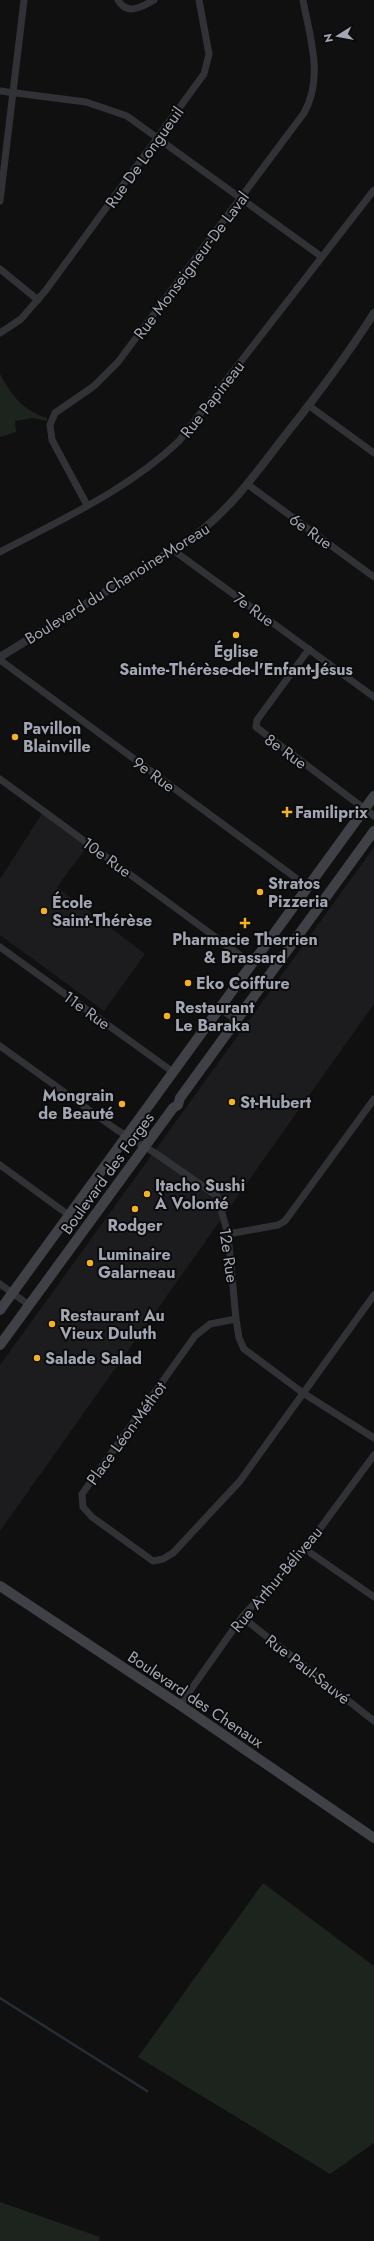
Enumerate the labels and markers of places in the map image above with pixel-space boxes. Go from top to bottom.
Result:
marker: Église Sainte-Thérèse-de-l'Enfant-Jésus [231,630,241,640]
place label: Église Sainte-Thérèse-de-l'Enfant-Jésus [119,640,353,681]
place label: Pavillon Blainville [23,717,91,758]
marker: Pavillon Blainville [10,732,20,742]
place label: Familiprix [295,801,368,824]
marker: Familiprix [282,807,292,817]
place label: Stratos Pizzeria [268,872,328,913]
marker: Stratos Pizzeria [255,887,265,897]
place label: École Saint-Thérèse [52,891,152,932]
marker: École Saint-Thérèse [39,906,49,916]
marker: Pharmacie Therrien & Brassard [240,918,250,928]
place label: Pharmacie Therrien & Brassard [172,928,318,969]
place label: Eko Coiffure [196,972,290,995]
marker: Eko Coiffure [183,978,193,988]
place label: Restaurant Le Baraka [175,996,255,1037]
marker: Restaurant Le Baraka [162,1011,172,1021]
place label: Mongrain de Beauté [38,1084,114,1125]
place label: St-Hubert [240,1091,312,1114]
marker: St-Hubert [227,1097,237,1107]
marker: Mongrain de Beauté [117,1099,127,1109]
place label: Itacho Sushi À Volonté [154,1174,245,1215]
marker: Itacho Sushi À Volonté [142,1189,152,1199]
marker: Rodger [130,1204,140,1214]
place label: Rodger [107,1214,163,1237]
place label: Luminaire Galarneau [98,1243,175,1284]
marker: Luminaire Galarneau [85,1258,95,1268]
place label: Restaurant Au Vieux Duluth [59,1304,165,1345]
marker: Restaurant Au Vieux Duluth [47,1319,57,1329]
place label: Salade Salad [45,1347,142,1370]
marker: Salade Salad [32,1353,42,1363]

